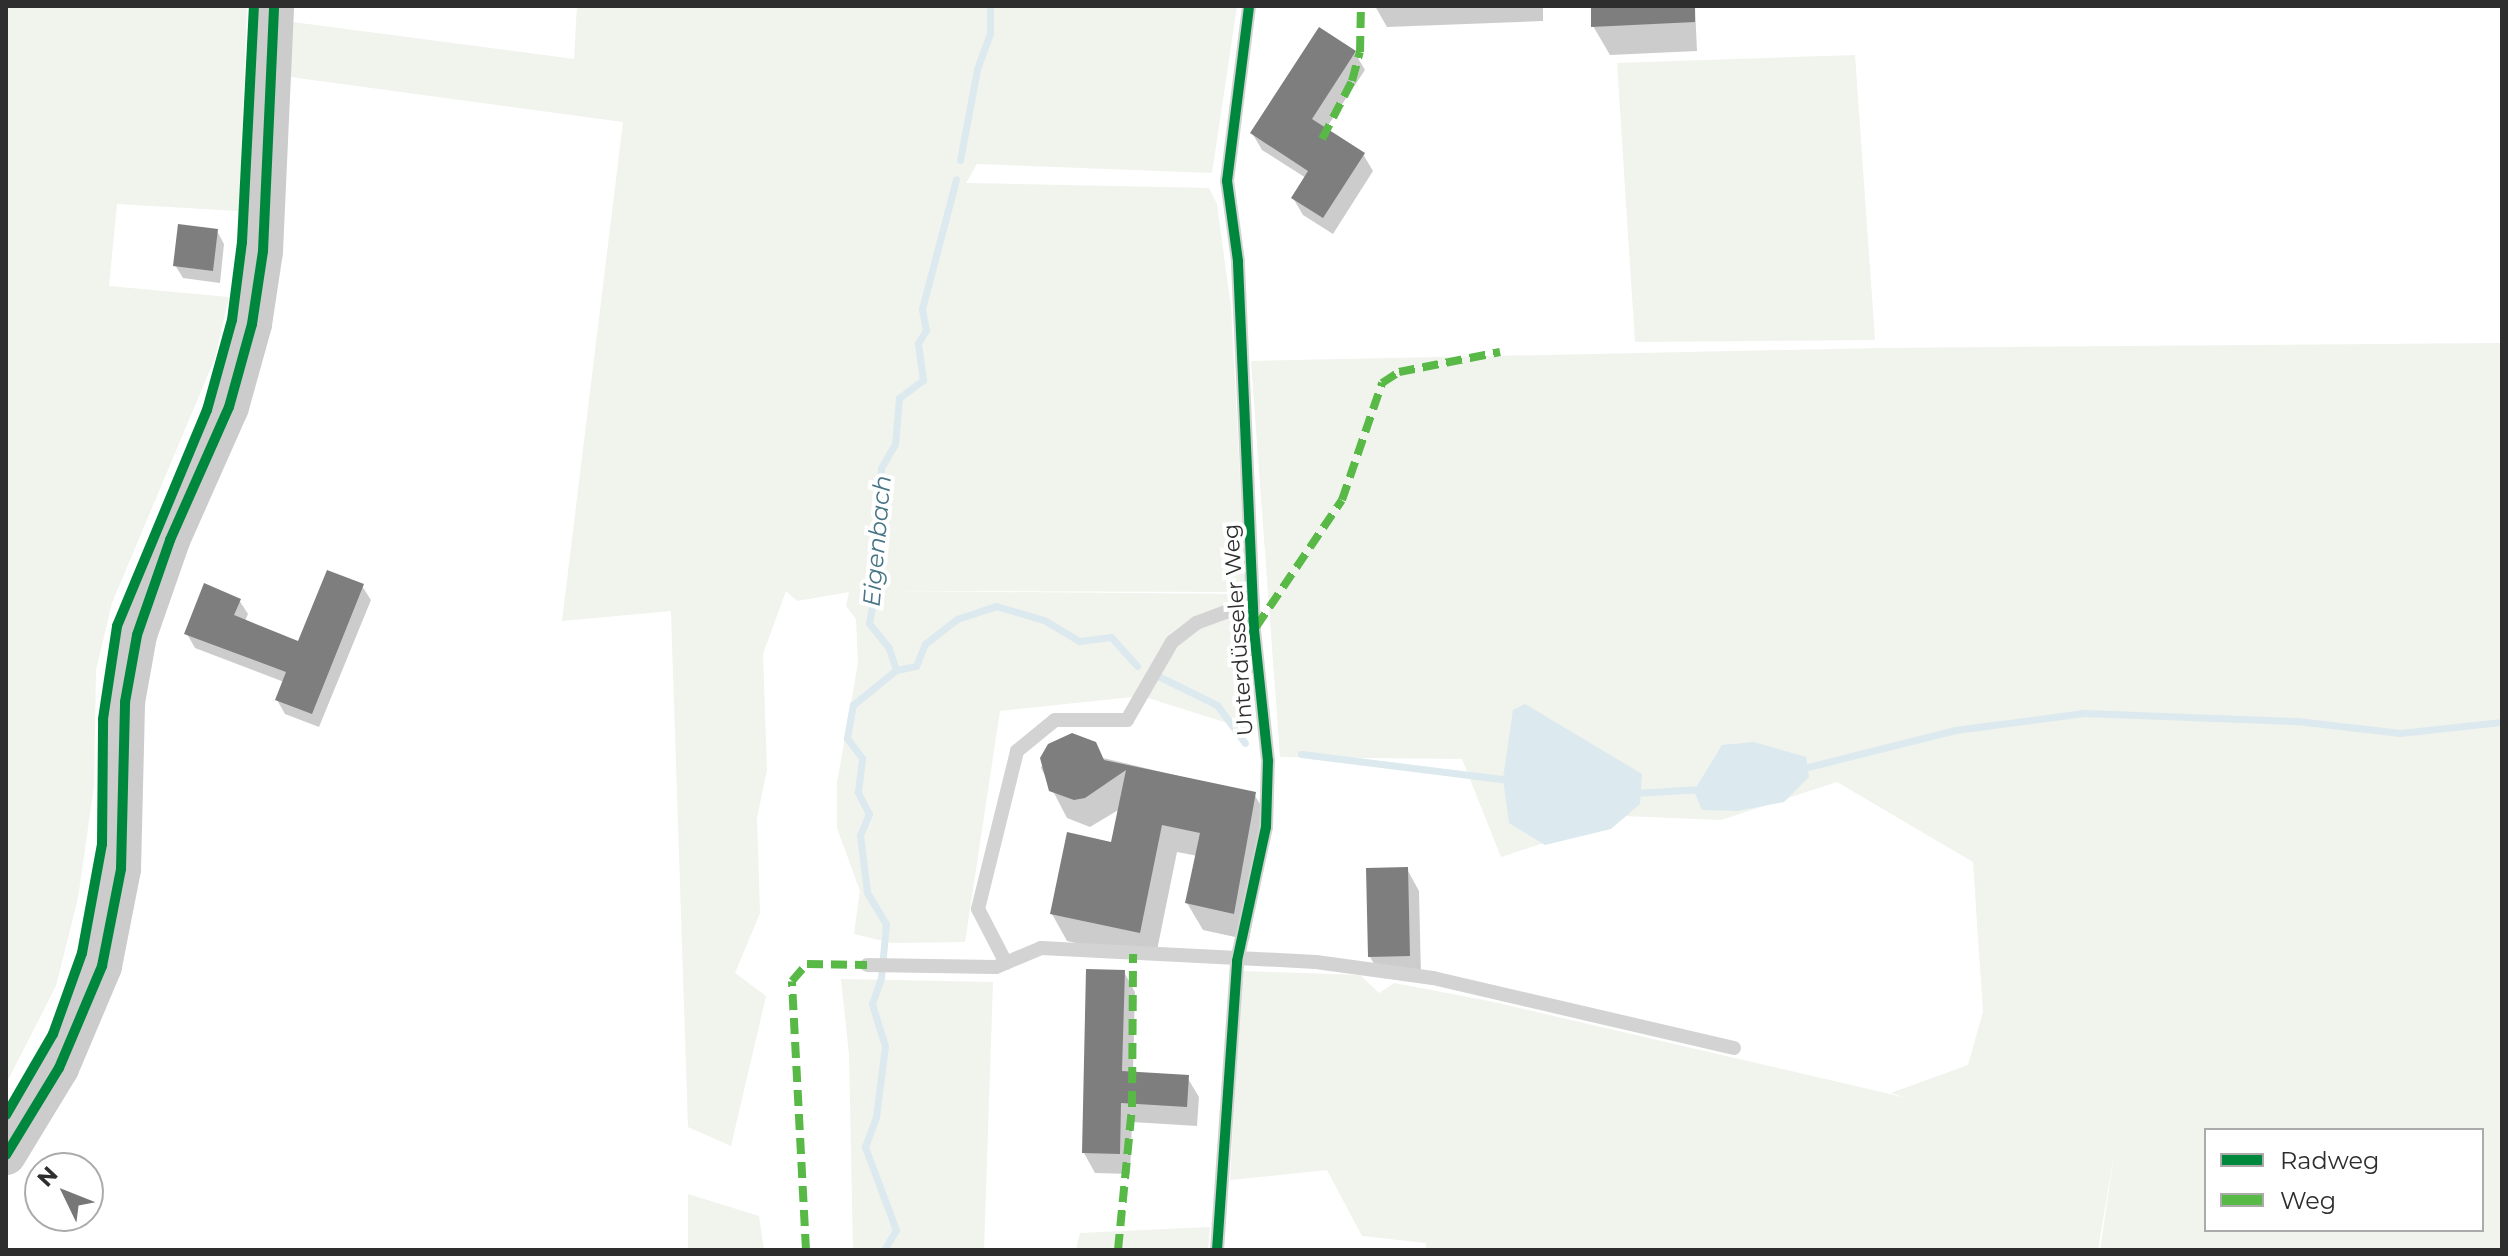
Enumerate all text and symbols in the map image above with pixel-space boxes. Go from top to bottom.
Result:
water label: Eigenbach [857,474,897,608]
street label: Unterdüsseler Weg [1217,523,1259,737]
legend [2204,1128,2484,1232]
text: Radweg [2280,1146,2379,1175]
north arrow [24,1152,104,1232]
text: N [32,1161,63,1192]
text: Weg [2280,1186,2336,1215]

